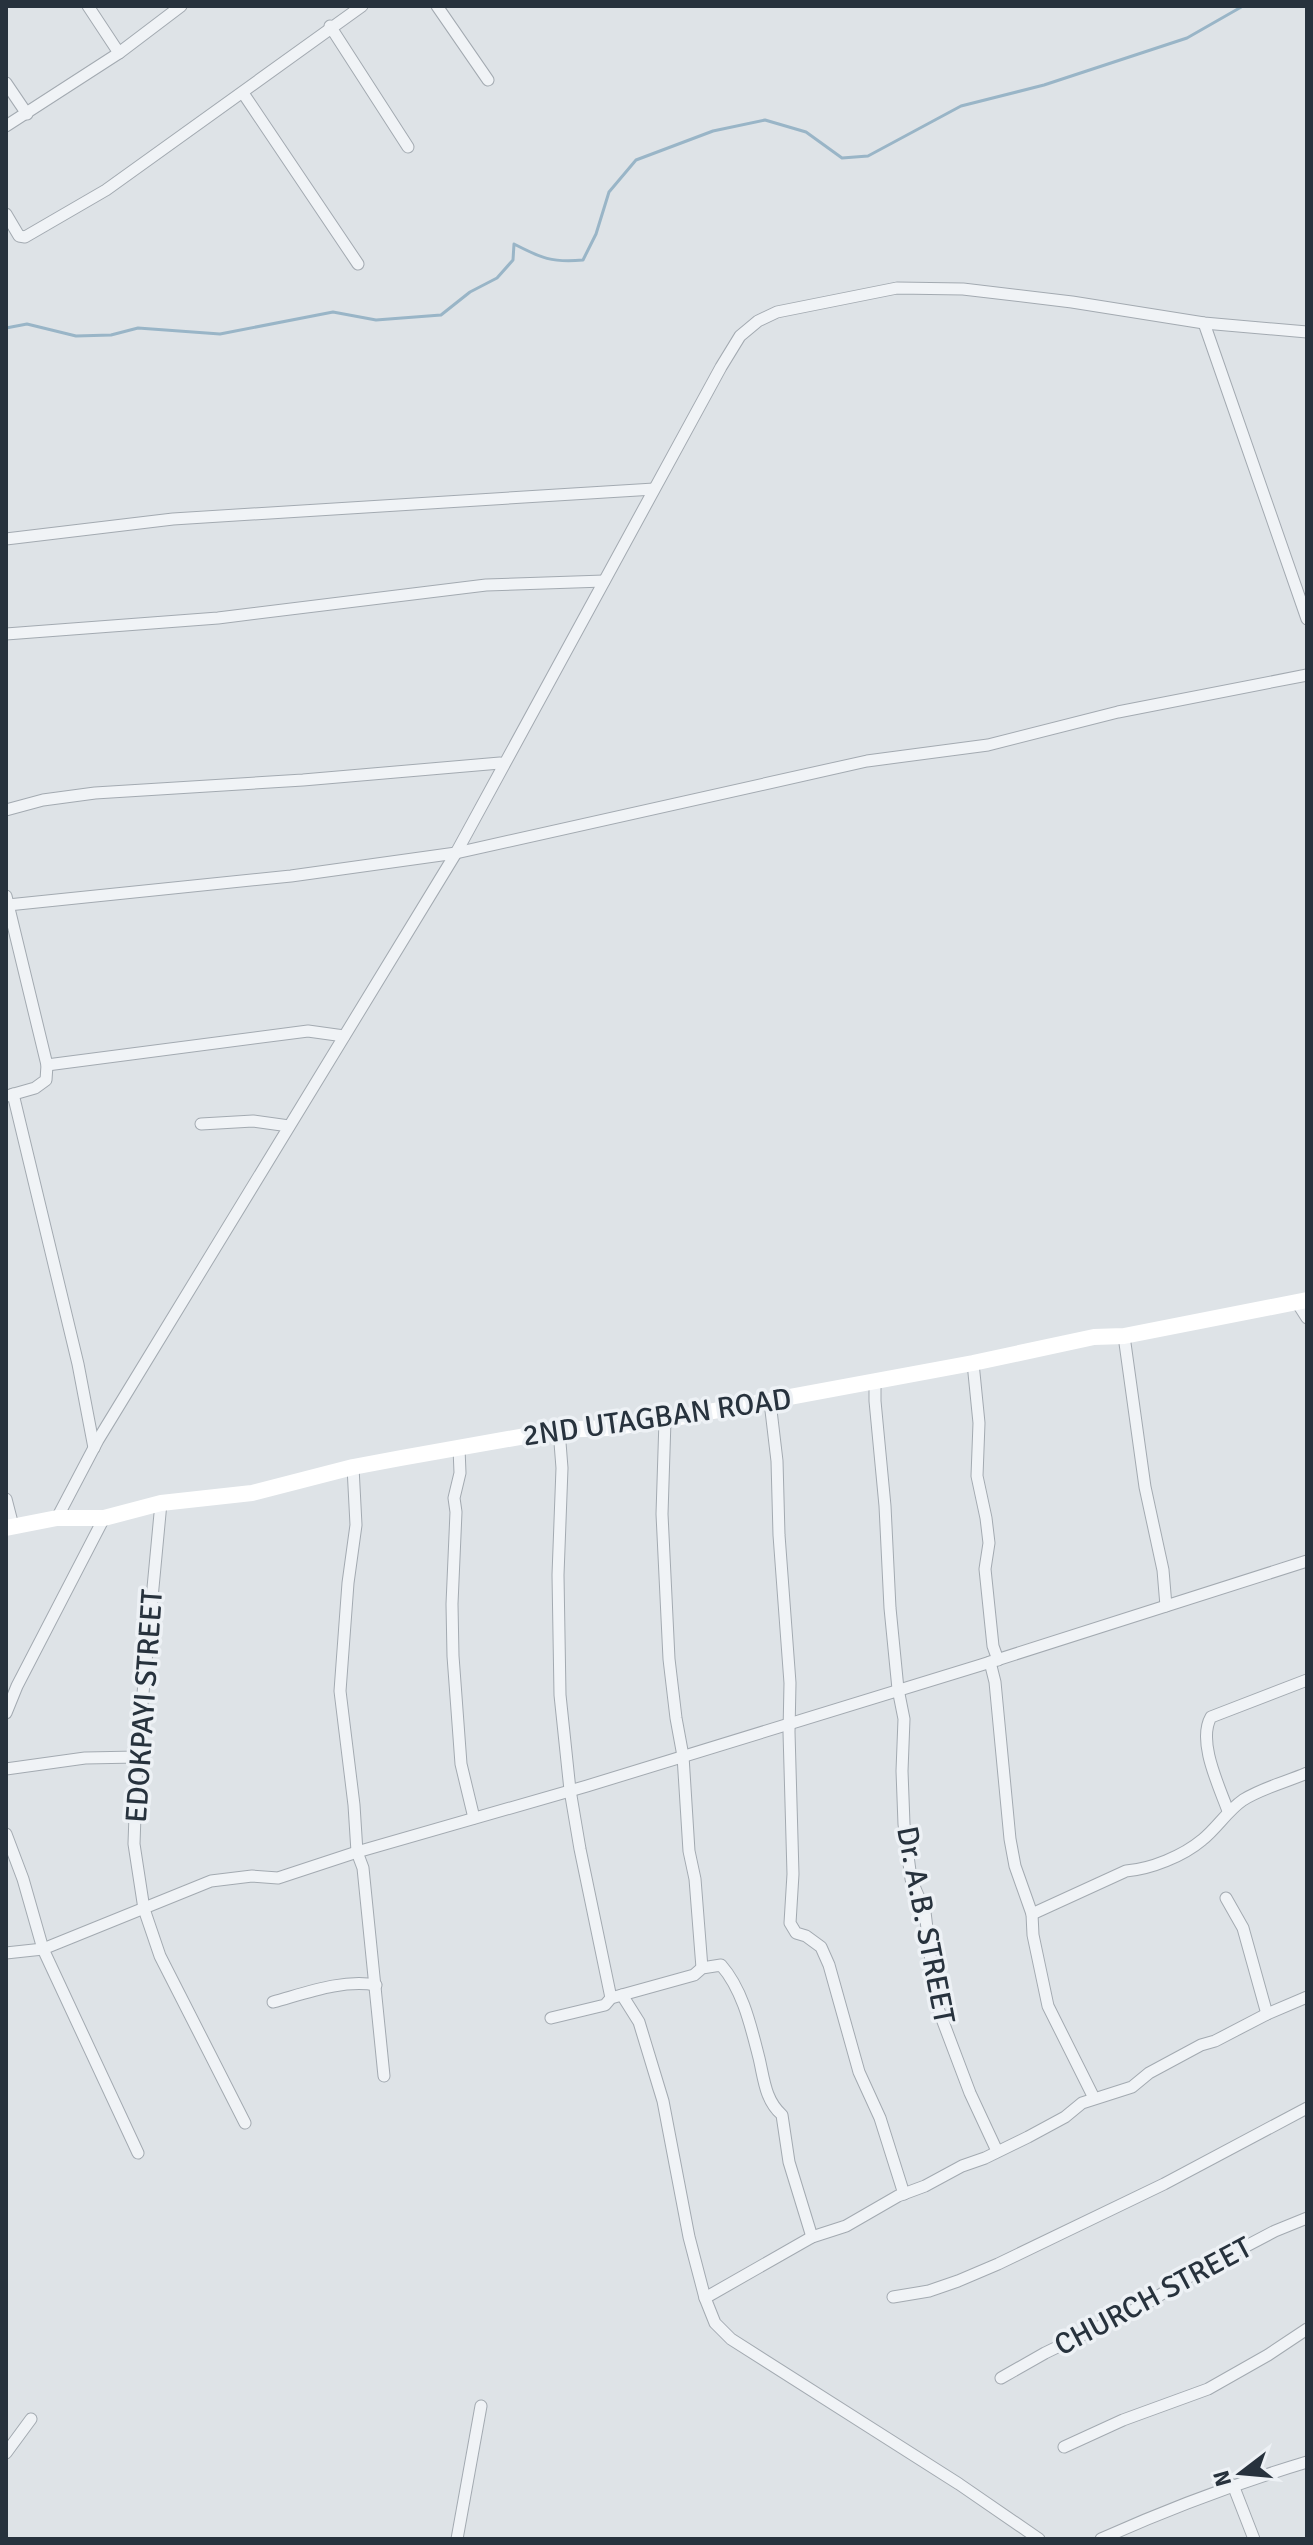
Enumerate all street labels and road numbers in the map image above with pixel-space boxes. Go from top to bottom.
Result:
street label: 2ND UTAGBAN ROAD [520,1380,794,1455]
street label: EDOKPAYI STREET [118,1588,171,1824]
street label: Dr. A.B. STREET [888,1823,963,2027]
street label: CHURCH STREET [1048,2229,1258,2364]

